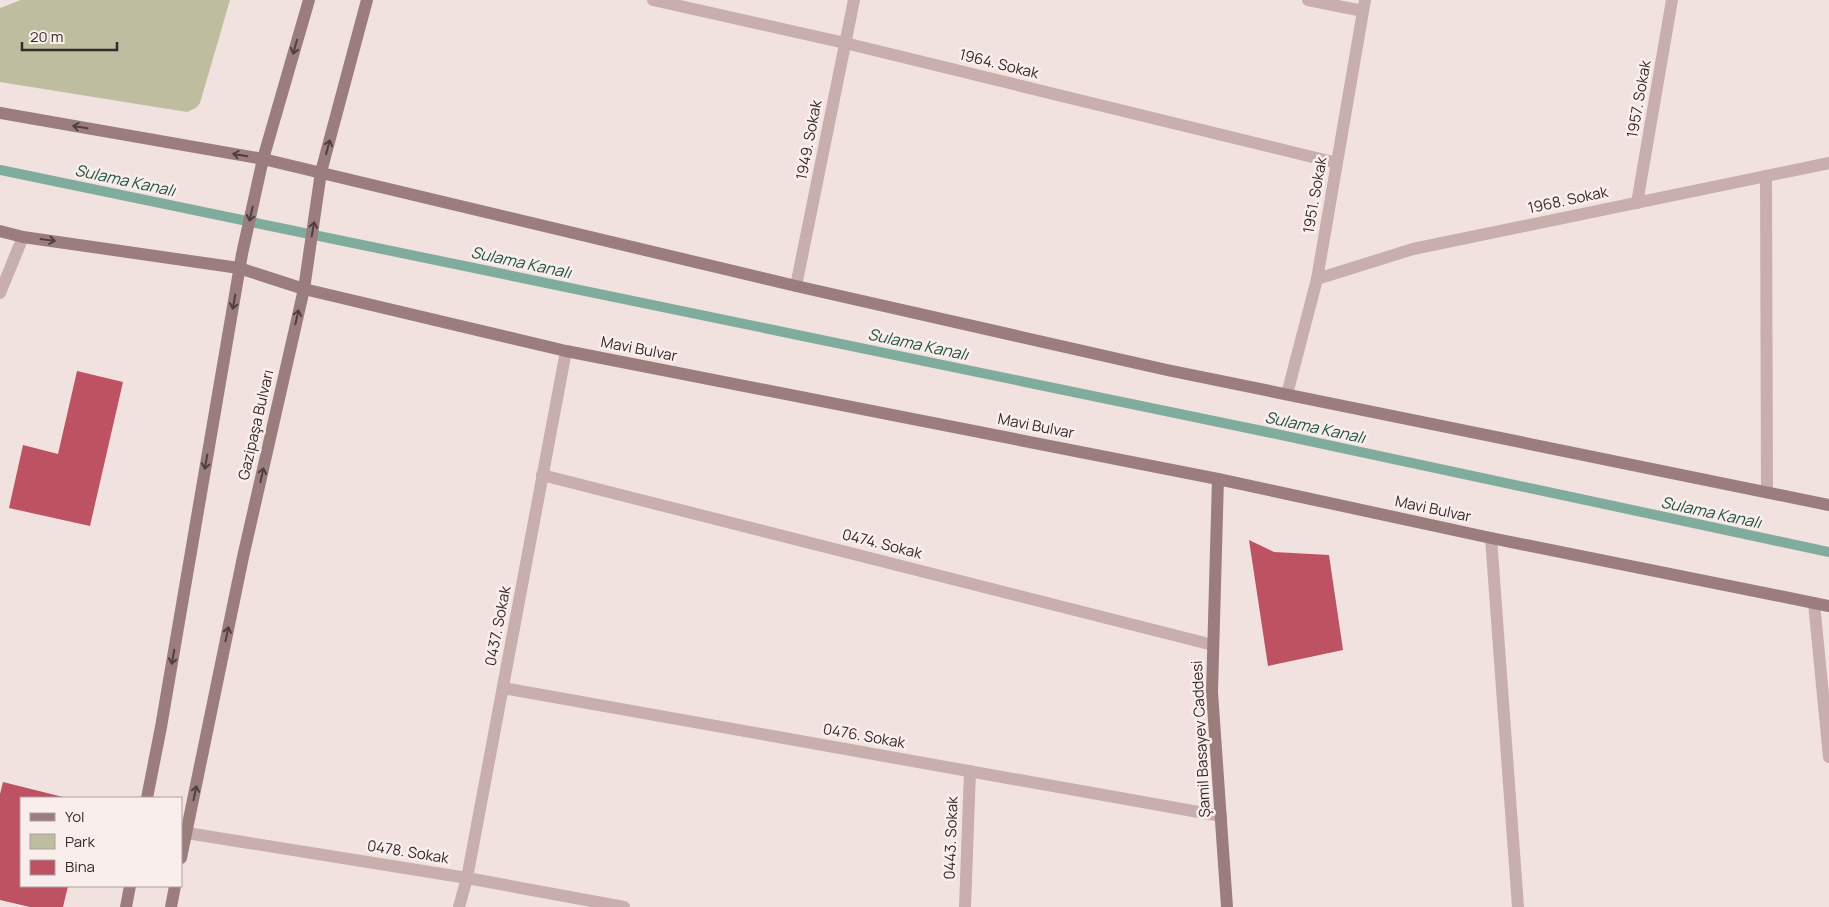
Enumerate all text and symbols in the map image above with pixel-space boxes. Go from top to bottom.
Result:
scale bar [22,20,118,52]
text: 20 m [30,26,63,47]
one-way arrow [290,38,300,54]
street label: 1964. Sokak [957,44,1042,84]
street label: 1957. Sokak [1621,58,1656,139]
street label: 1949. Sokak [790,98,827,182]
one-way arrow [72,121,88,131]
one-way arrow [324,140,333,156]
one-way arrow [232,149,248,159]
street label: 1951. Sokak [1297,155,1332,235]
water label: Sulama Kanalı [73,159,178,202]
street label: 1968. Sokak [1526,181,1610,218]
one-way arrow [246,205,255,221]
one-way arrow [309,222,319,238]
one-way arrow [39,235,55,245]
water label: Sulama Kanalı [469,241,574,284]
one-way arrow [228,294,238,310]
one-way arrow [293,309,303,325]
water label: Sulama Kanalı [866,323,971,366]
street label: Mavi Bulvar [599,331,680,366]
street label: Gazipaşa Bulvarı [233,368,278,482]
water label: Sulama Kanalı [1263,406,1368,449]
street label: Mavi Bulvar [996,408,1077,443]
one-way arrow [201,454,211,470]
one-way arrow [258,468,267,484]
street label: Mavi Bulvar [1393,490,1474,527]
water label: Sulama Kanalı [1659,491,1764,534]
street label: 0474. Sokak [840,523,925,564]
street label: 0437. Sokak [479,584,516,668]
one-way arrow [223,627,233,643]
one-way arrow [168,649,178,665]
street label: Şamil Basayev Caddesi [1186,660,1215,818]
street label: 0476. Sokak [821,718,907,753]
one-way arrow [190,786,200,802]
street label: 0443. Sokak [939,795,962,880]
legend [20,797,182,887]
text: Yol [65,806,85,827]
text: Park [65,831,95,852]
street label: 0478. Sokak [366,835,451,868]
text: Bina [65,856,95,877]

